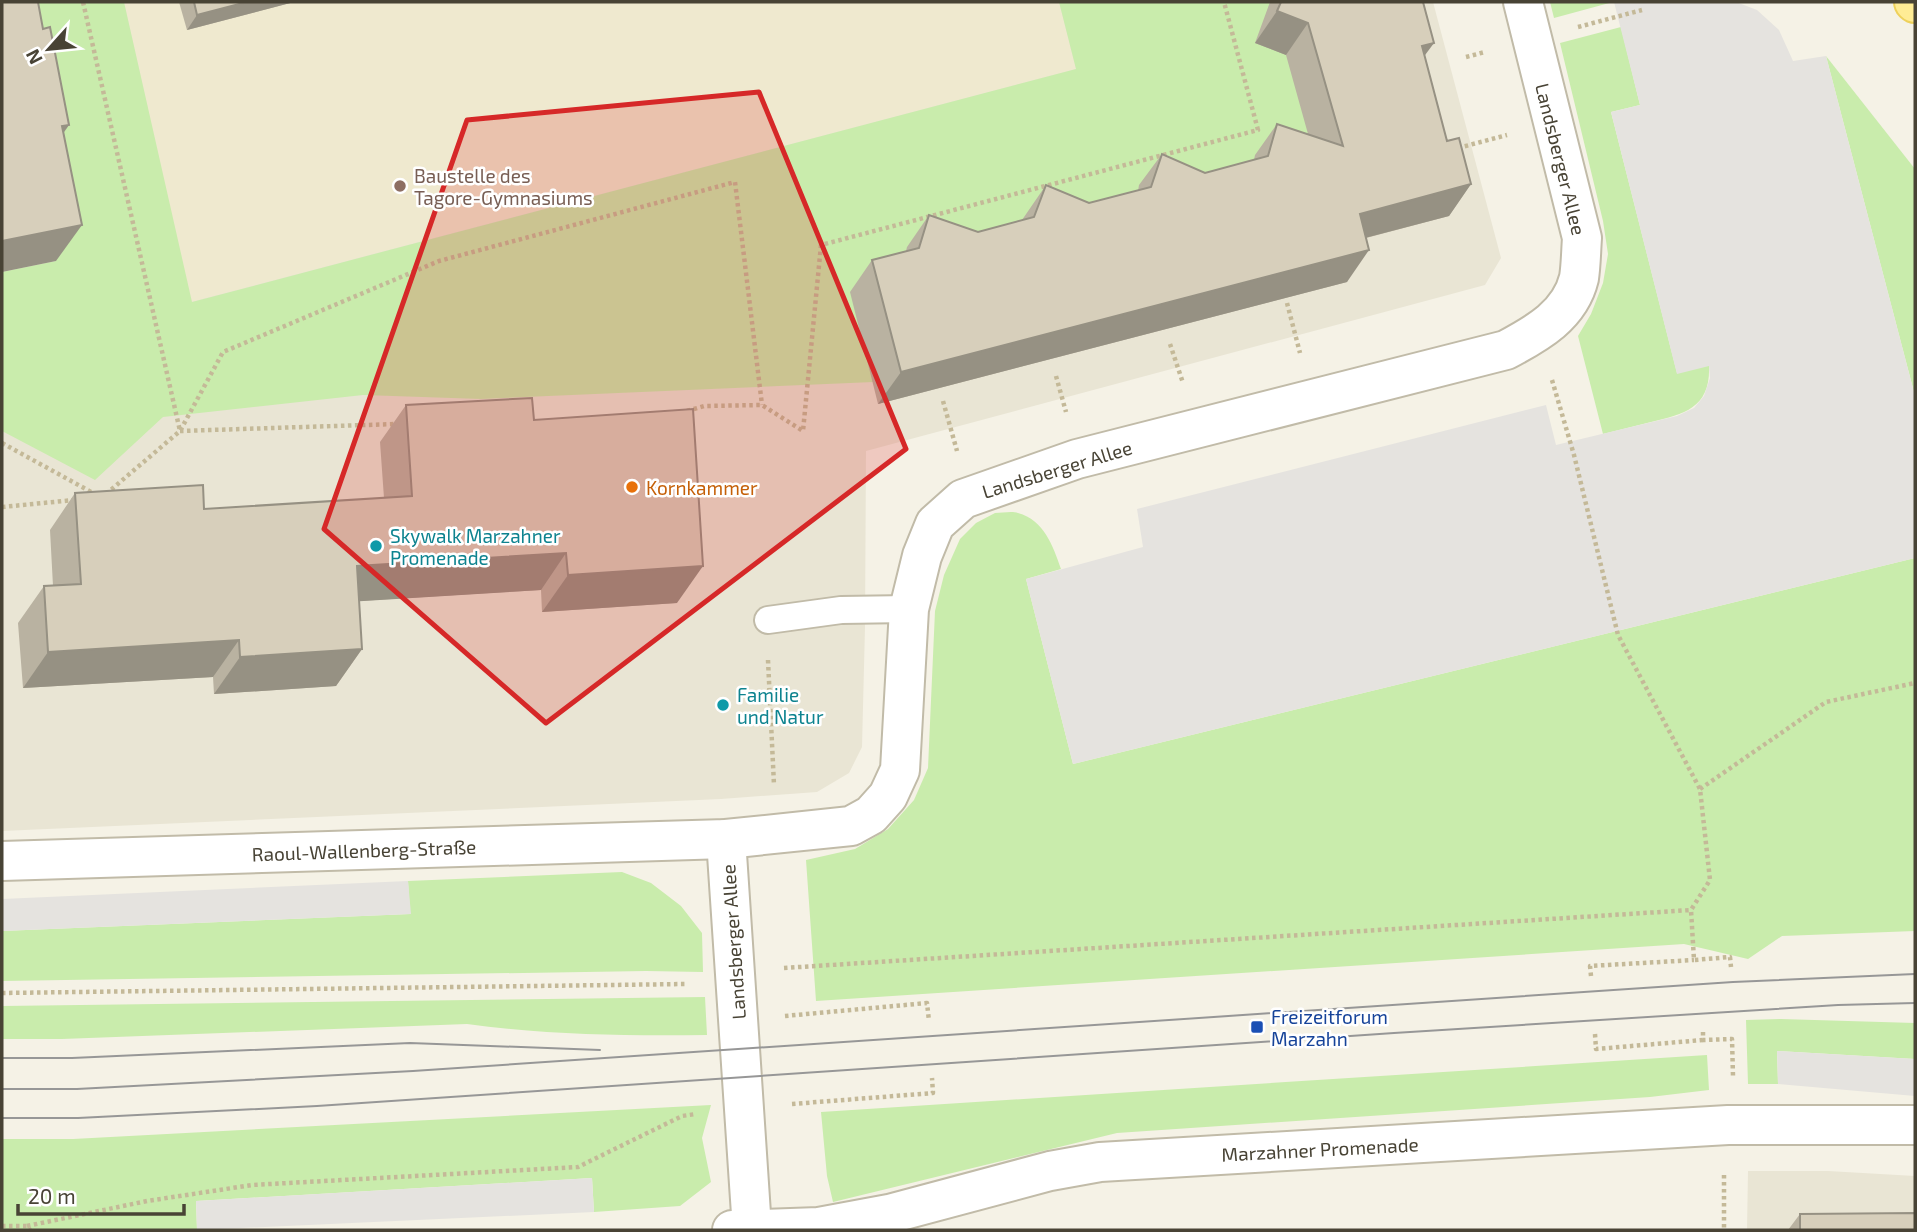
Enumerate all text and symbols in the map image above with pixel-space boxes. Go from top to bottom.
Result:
north arrow [14,14,84,84]
text: N [20,46,47,68]
street label: Landsberger Allee [1531,81,1591,237]
place label: Baustelle des Tagore-Gymnasiums [414,164,593,209]
marker: Baustelle des Tagore-Gymnasiums [392,178,408,194]
street label: Landsberger Allee [979,435,1135,503]
place label: Kornkammer [646,476,758,499]
marker: Kornkammer [624,479,640,495]
place label: Skywalk Marzahner Promenade [390,524,561,569]
marker: Skywalk Marzahner Promenade [368,538,384,554]
place label: Familie und Natur [737,683,824,728]
marker: Familie und Natur [715,697,731,713]
street label: Raoul-Wallenberg-Straße [251,835,477,865]
street label: Landsberger Allee [716,864,750,1020]
place label: Freizeitforum Marzahn [1271,1005,1388,1050]
marker: Freizeitforum Marzahn [1249,1019,1265,1035]
street label: Marzahner Promenade [1221,1132,1419,1166]
scale bar [18,1172,184,1216]
text: 20 m [28,1183,76,1208]

